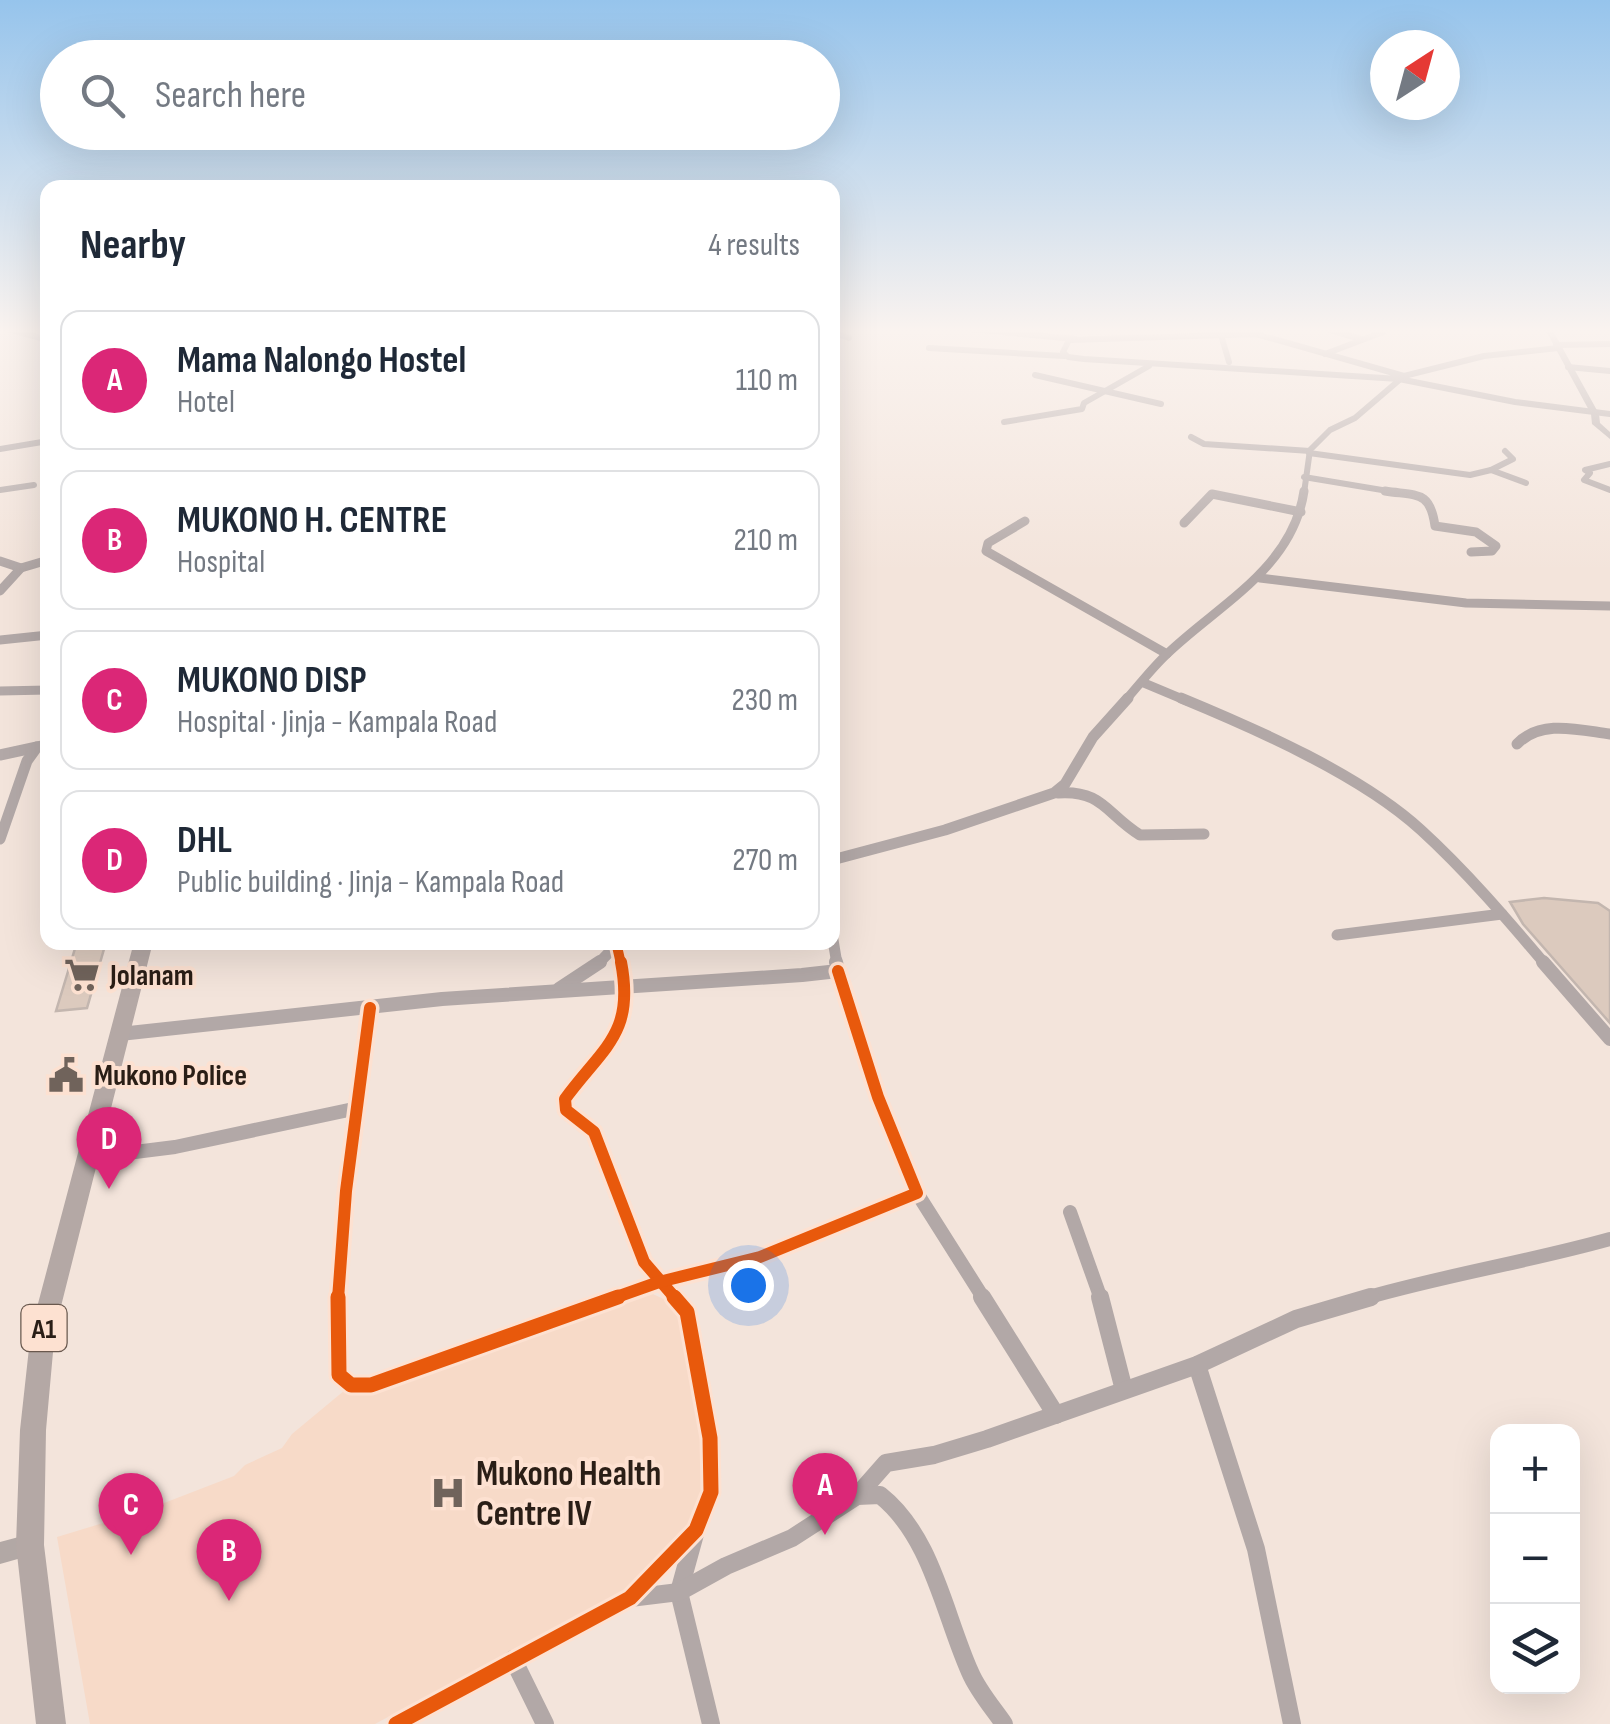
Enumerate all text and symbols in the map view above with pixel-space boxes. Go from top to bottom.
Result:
north arrow [1370,30,1460,120]
search box [40,40,840,150]
icon: search [75,68,130,123]
text: Search here [155,73,306,118]
text: Nearby [80,220,186,271]
text: 4 results [708,226,800,265]
text: Mama Nalongo Hostel [177,338,466,383]
text: A [107,361,122,400]
text: 110 m [736,361,798,400]
text: Hotel [177,383,235,422]
text: MUKONO H. CENTRE [177,498,447,543]
text: B [107,521,122,560]
text: 210 m [734,521,798,560]
text: Hospital [177,543,265,582]
text: MUKONO DISP [177,658,367,703]
text: C [106,681,123,720]
text: 230 m [731,681,798,720]
text: Hospital · Jinja - Kampala Road [177,703,497,742]
text: DHL [177,818,232,863]
text: D [106,841,123,880]
text: 270 m [732,841,798,880]
text: Public building · Jinja - Kampala Road [177,863,564,902]
supermarket icon: Jolanam [63,956,101,994]
place label: Jolanam [109,958,194,994]
public building icon: Mukono Police [47,1056,85,1094]
place label: Mukono Police [94,1058,247,1094]
pin: D [76,1106,142,1189]
your location [723,1260,774,1311]
road number: A1 [22,1305,66,1351]
map controls [1490,1424,1580,1694]
button: + [1490,1424,1580,1514]
pin: A [792,1452,858,1535]
place label: Mukono Health Centre IV [476,1453,661,1536]
pin: C [98,1472,164,1555]
hospital icon: Mukono Health Centre IV [429,1474,467,1512]
button: − [1490,1514,1580,1604]
pin: B [196,1518,262,1601]
button: layers [1490,1604,1580,1694]

